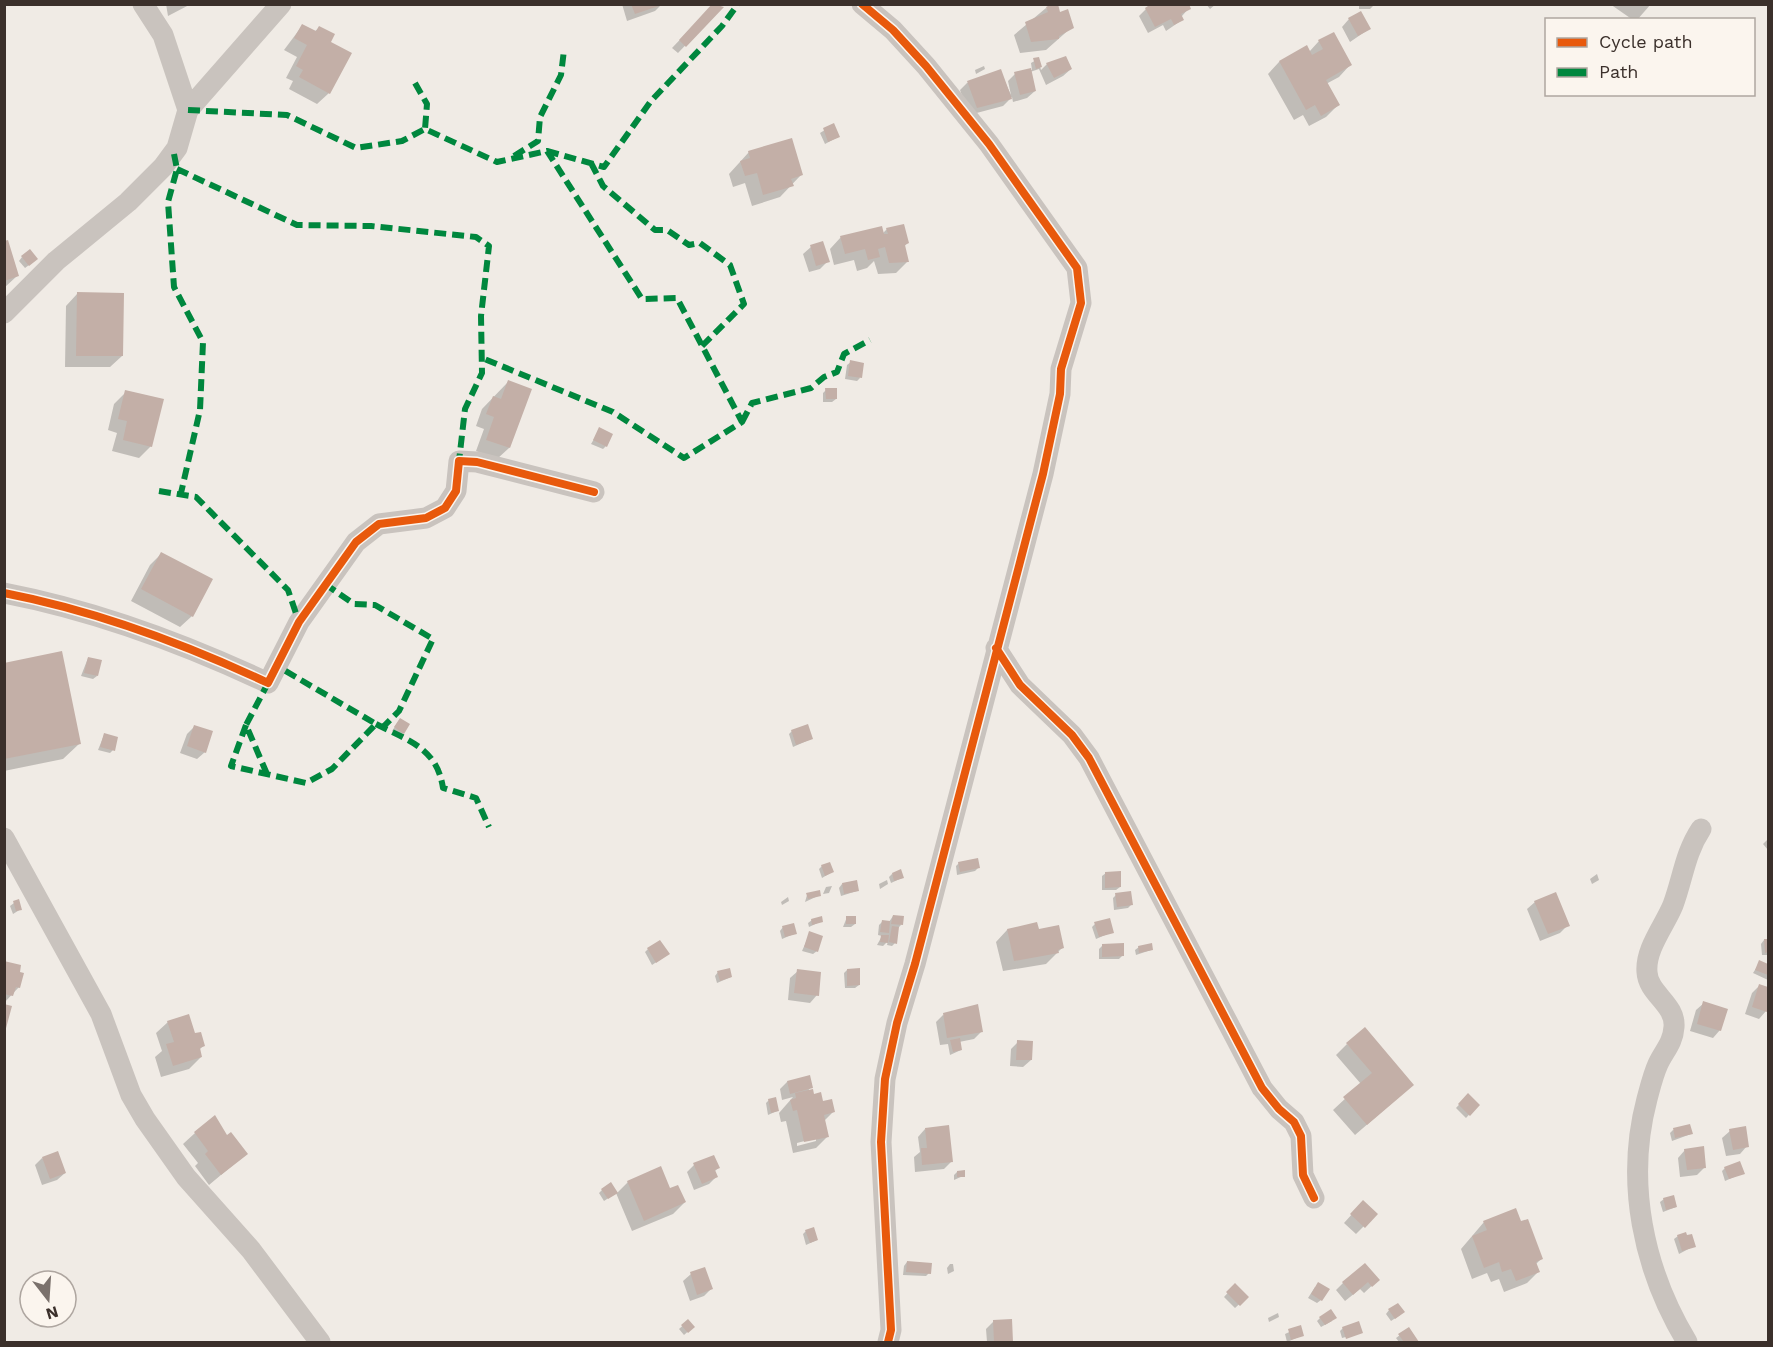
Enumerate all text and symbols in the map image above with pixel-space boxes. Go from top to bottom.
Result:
legend [1545,18,1755,96]
text: Cycle path [1599,31,1693,52]
text: Path [1599,61,1639,82]
north arrow [18,1269,78,1329]
text: N [44,1302,61,1324]

